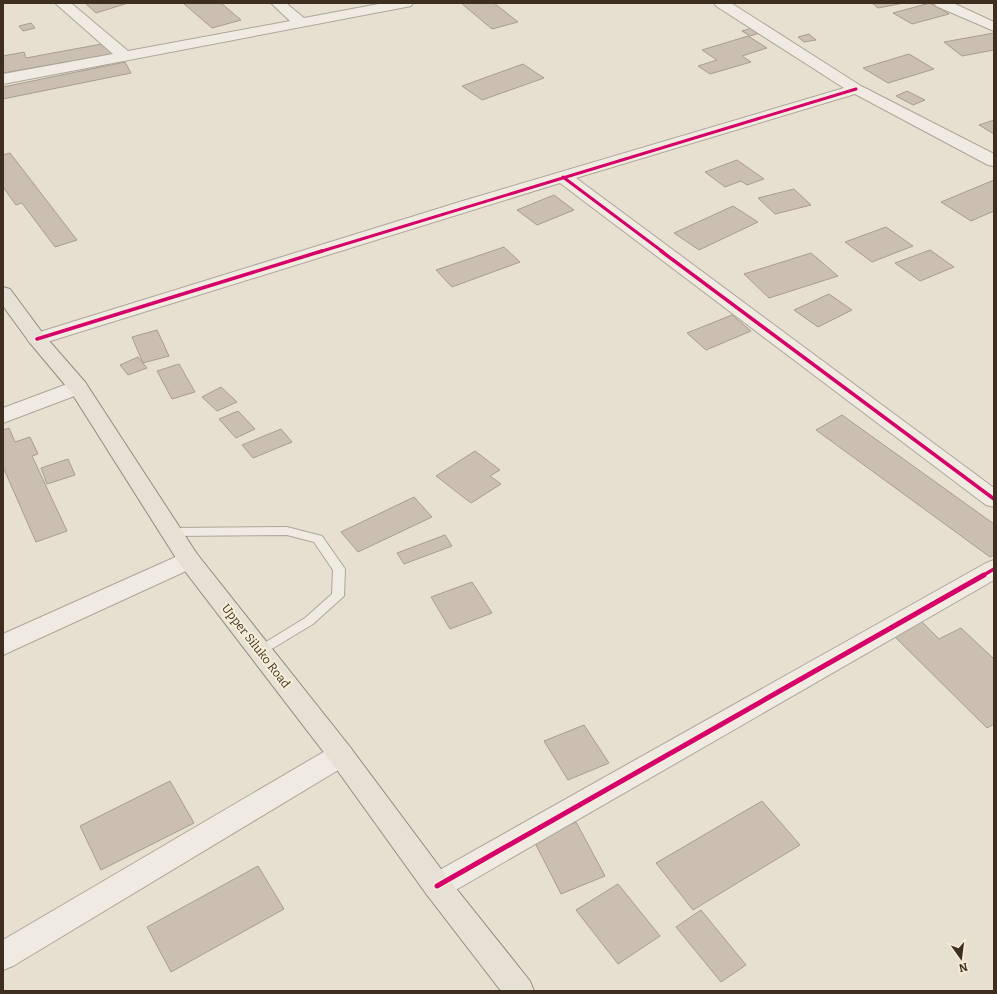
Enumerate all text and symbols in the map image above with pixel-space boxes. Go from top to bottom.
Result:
street label: Upper Siluko Road [219,601,293,691]
north arrow [941,938,981,978]
text: N [957,960,969,975]

